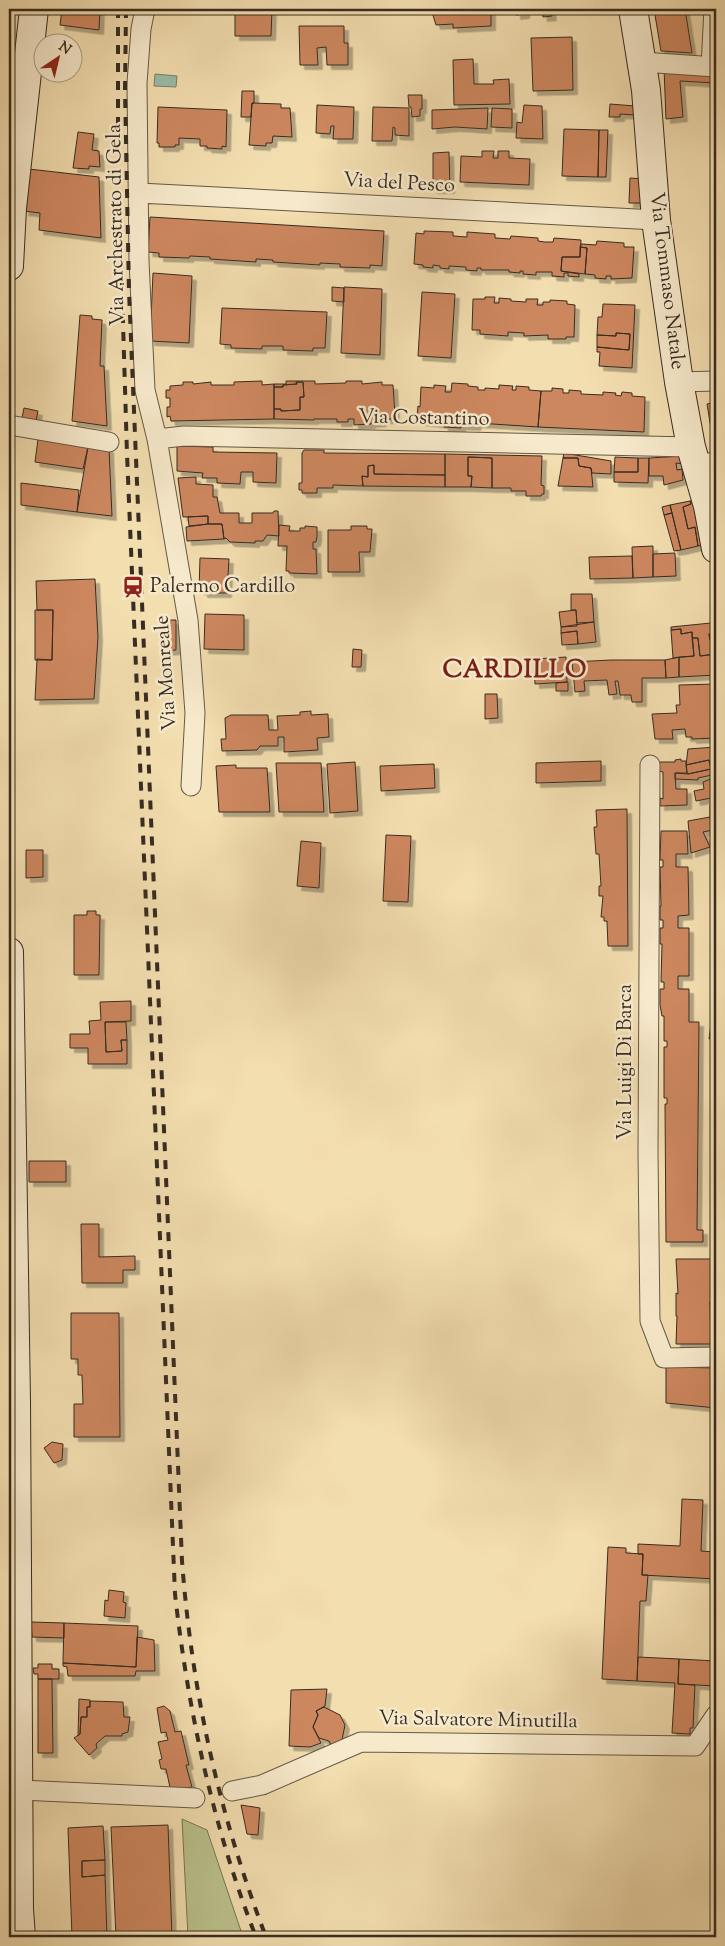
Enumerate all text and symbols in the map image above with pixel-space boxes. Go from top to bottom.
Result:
north arrow [32,32,82,82]
text: N [54,38,75,60]
street label: Via Archestrato di Gela [101,124,133,326]
street label: Via del Pesco [342,167,456,201]
street label: Via Tommaso Natale [641,191,691,371]
street label: Via Costantino [358,403,490,435]
place label: Palermo Cardillo [150,573,295,602]
station icon: Palermo Cardillo [120,574,146,600]
street label: Via Monreale [149,614,185,732]
district label: CARDILLO [443,653,587,689]
street label: Via Luigi Di Barca [612,984,641,1140]
street label: Via Salvatore Minutilla [378,1705,578,1737]

